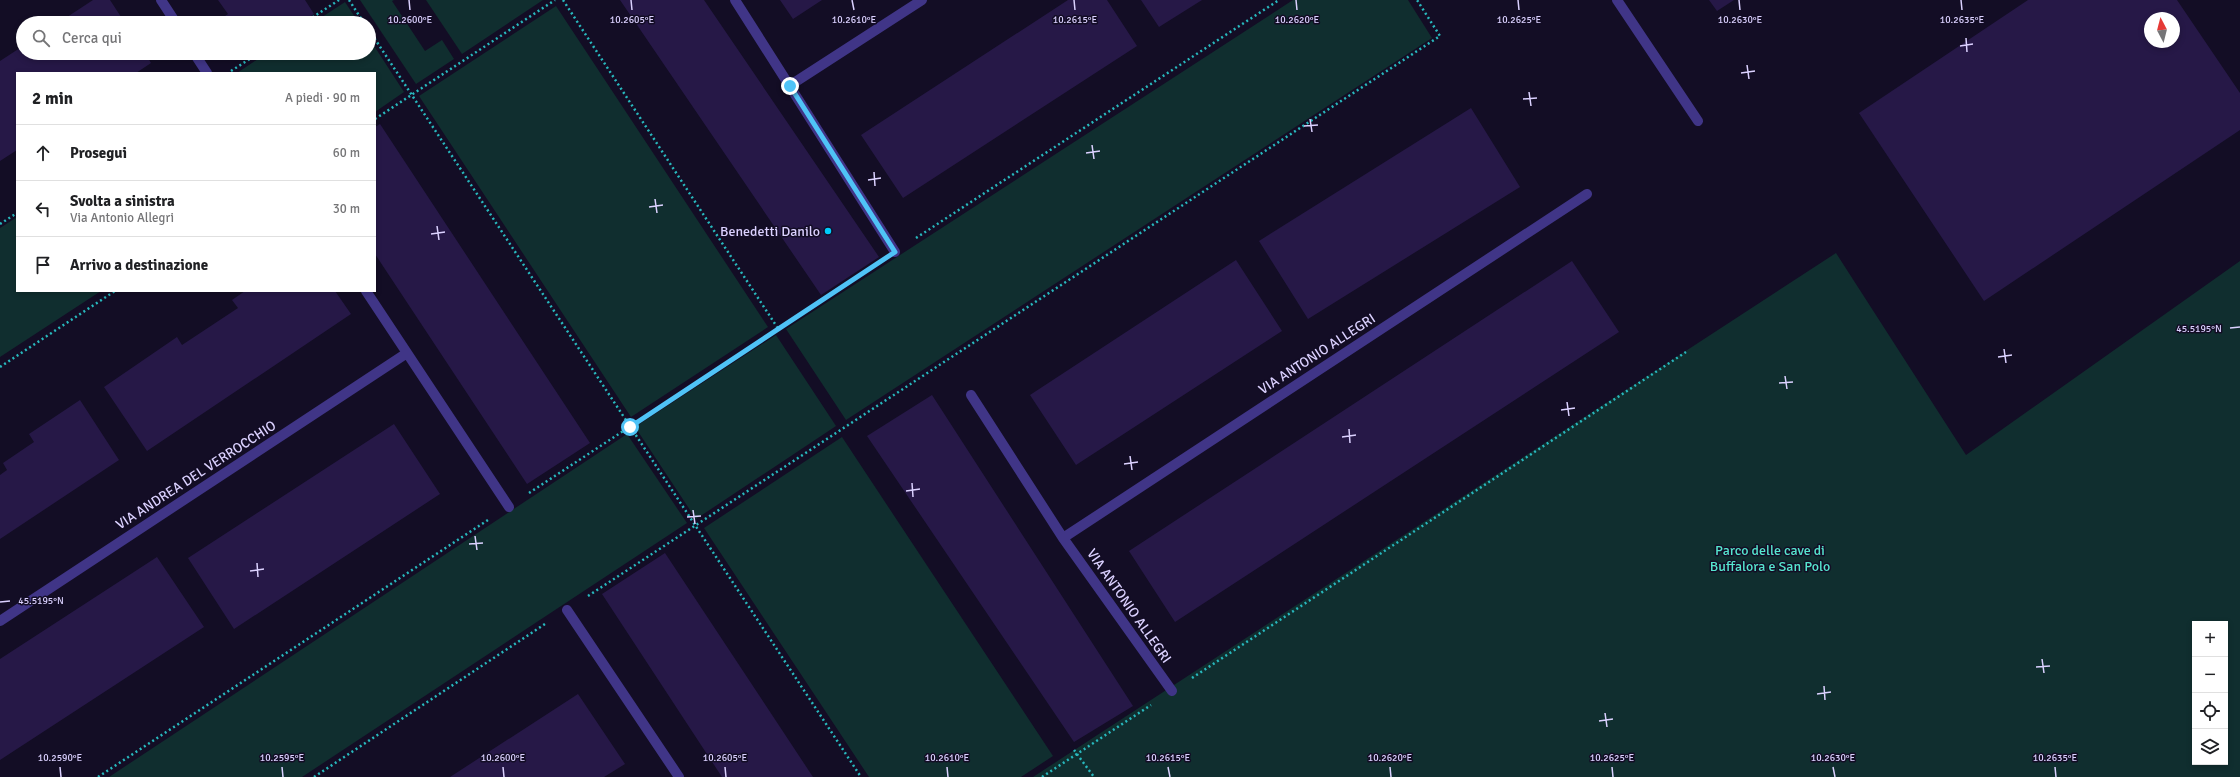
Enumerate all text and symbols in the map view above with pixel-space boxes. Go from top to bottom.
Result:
north arrow [2144,12,2180,48]
text: 10.2600°E [388,14,433,26]
text: 10.2605°E [610,14,655,26]
text: 10.2610°E [832,14,877,26]
text: 10.2615°E [1053,14,1098,26]
text: 10.2620°E [1275,14,1320,26]
text: 10.2625°E [1497,14,1542,26]
text: 10.2630°E [1718,14,1763,26]
text: 10.2635°E [1940,14,1985,26]
search box [16,16,376,60]
icon: search [30,27,52,49]
text: Cerca qui [62,29,122,47]
route end [781,77,799,95]
text: 2 min [32,88,73,109]
text: A piedi · 90 m [285,90,360,106]
icon: ahead [32,142,54,164]
text: Prosegui [70,144,127,162]
text: 60 m [333,145,360,161]
text: Svolta a sinistra [70,192,175,210]
icon: left [32,198,54,220]
text: 30 m [333,201,360,217]
text: Via Antonio Allegri [70,210,174,226]
place label: Benedetti Danilo [720,223,820,240]
marker: Benedetti Danilo [823,226,833,236]
icon: arrive [32,254,54,276]
text: Arrivo a destinazione [70,256,208,274]
street label: VIA ANTONIO ALLEGRI [1255,310,1379,398]
text: 45.5195°N [2176,323,2222,335]
street label: VIA ANDREA DEL VERROCCHIO [113,417,279,533]
route start [621,418,639,436]
park label: Parco delle cave di Buffalora e San Polo [1710,542,1830,575]
street label: VIA ANTONIO ALLEGRI [1083,546,1175,666]
text: 45.5195°N [18,595,64,607]
map controls [2192,621,2228,765]
button: + [2192,621,2228,657]
button: − [2192,657,2228,693]
button: locate [2192,693,2228,729]
button: layers [2192,729,2228,765]
text: 10.2590°E [38,752,83,764]
text: 10.2595°E [260,752,305,764]
text: 10.2600°E [481,752,526,764]
text: 10.2605°E [703,752,748,764]
text: 10.2610°E [925,752,970,764]
text: 10.2615°E [1146,752,1191,764]
text: 10.2620°E [1368,752,1413,764]
text: 10.2625°E [1590,752,1635,764]
text: 10.2630°E [1811,752,1856,764]
text: 10.2635°E [2033,752,2078,764]

